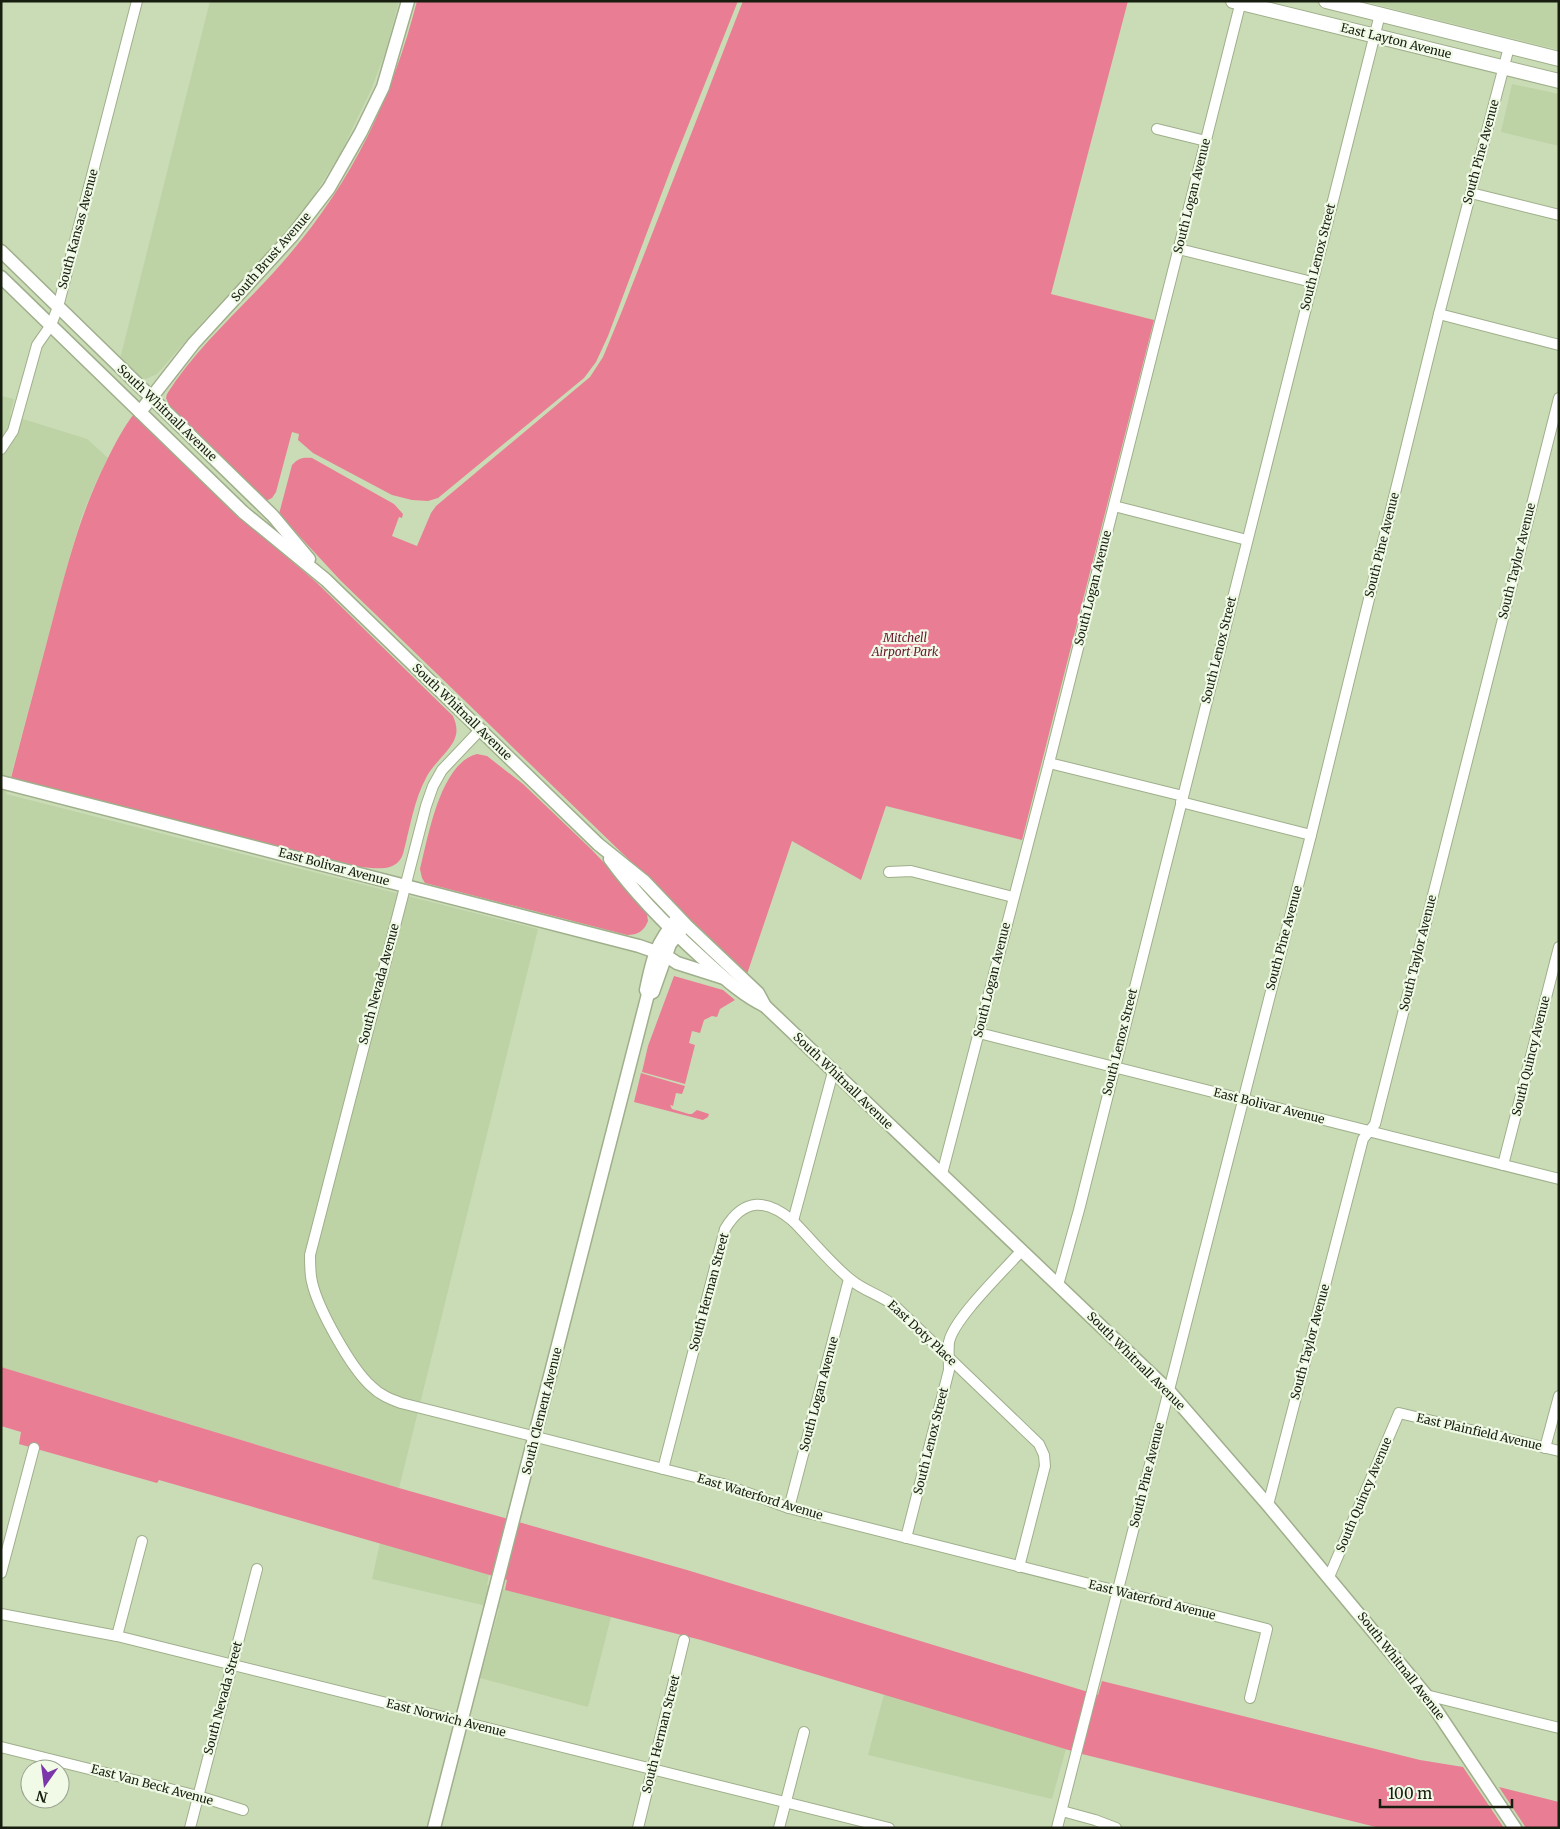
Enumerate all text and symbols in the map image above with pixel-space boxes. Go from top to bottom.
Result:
street label: East Layton Avenue [1339,20,1453,62]
street label: South Pine Avenue [1459,98,1502,206]
street label: South Logan Avenue [1170,137,1213,255]
street label: South Kansas Avenue [54,167,101,290]
street label: South Lenox Street [1297,201,1338,312]
street label: South Brust Avenue [228,209,313,304]
street label: South Whitnall Avenue [114,361,220,464]
street label: South Pine Avenue [1361,491,1402,599]
street label: South Taylor Avenue [1495,501,1538,620]
street label: South Logan Avenue [1071,529,1114,647]
street label: South Lenox Street [1198,594,1239,705]
park label: Mitchell Airport Park [871,630,939,659]
street label: South Whitnall Avenue [409,660,515,763]
street label: East Bolivar Avenue [277,845,391,889]
street label: South Pine Avenue [1262,884,1305,992]
street label: South Taylor Avenue [1396,893,1439,1012]
street label: South Logan Avenue [970,921,1013,1039]
street label: South Nevada Avenue [355,922,402,1046]
street label: South Lenox Street [1099,986,1140,1097]
street label: South Quincy Avenue [1508,994,1553,1117]
street label: South Whitnall Avenue [790,1029,896,1132]
street label: East Bolivar Avenue [1212,1084,1326,1127]
street label: South Herman Street [686,1231,732,1353]
street label: South Taylor Avenue [1287,1282,1332,1401]
street label: East Doty Place [885,1297,960,1368]
street label: South Whitnall Avenue [1084,1308,1189,1413]
street label: South Logan Avenue [796,1335,841,1453]
street label: South Clement Avenue [518,1346,565,1476]
street label: South Lenox Street [910,1385,951,1496]
street label: East Plainfield Avenue [1415,1410,1543,1453]
street label: South Pine Avenue [1126,1421,1167,1529]
street label: South Quincy Avenue [1333,1435,1395,1554]
street label: East Waterford Avenue [696,1470,825,1523]
street label: East Waterford Avenue [1087,1576,1217,1623]
street label: South Whitnall Avenue [1355,1609,1448,1723]
street label: South Nevada Street [200,1639,245,1756]
street label: South Herman Street [639,1673,683,1795]
street label: East Norwich Avenue [385,1695,507,1740]
north arrow [20,1759,70,1809]
street label: East Van Beck Avenue [89,1761,215,1808]
scale bar [1380,1776,1512,1808]
text: 100 m [1388,1784,1432,1803]
text: N [34,1787,49,1807]

